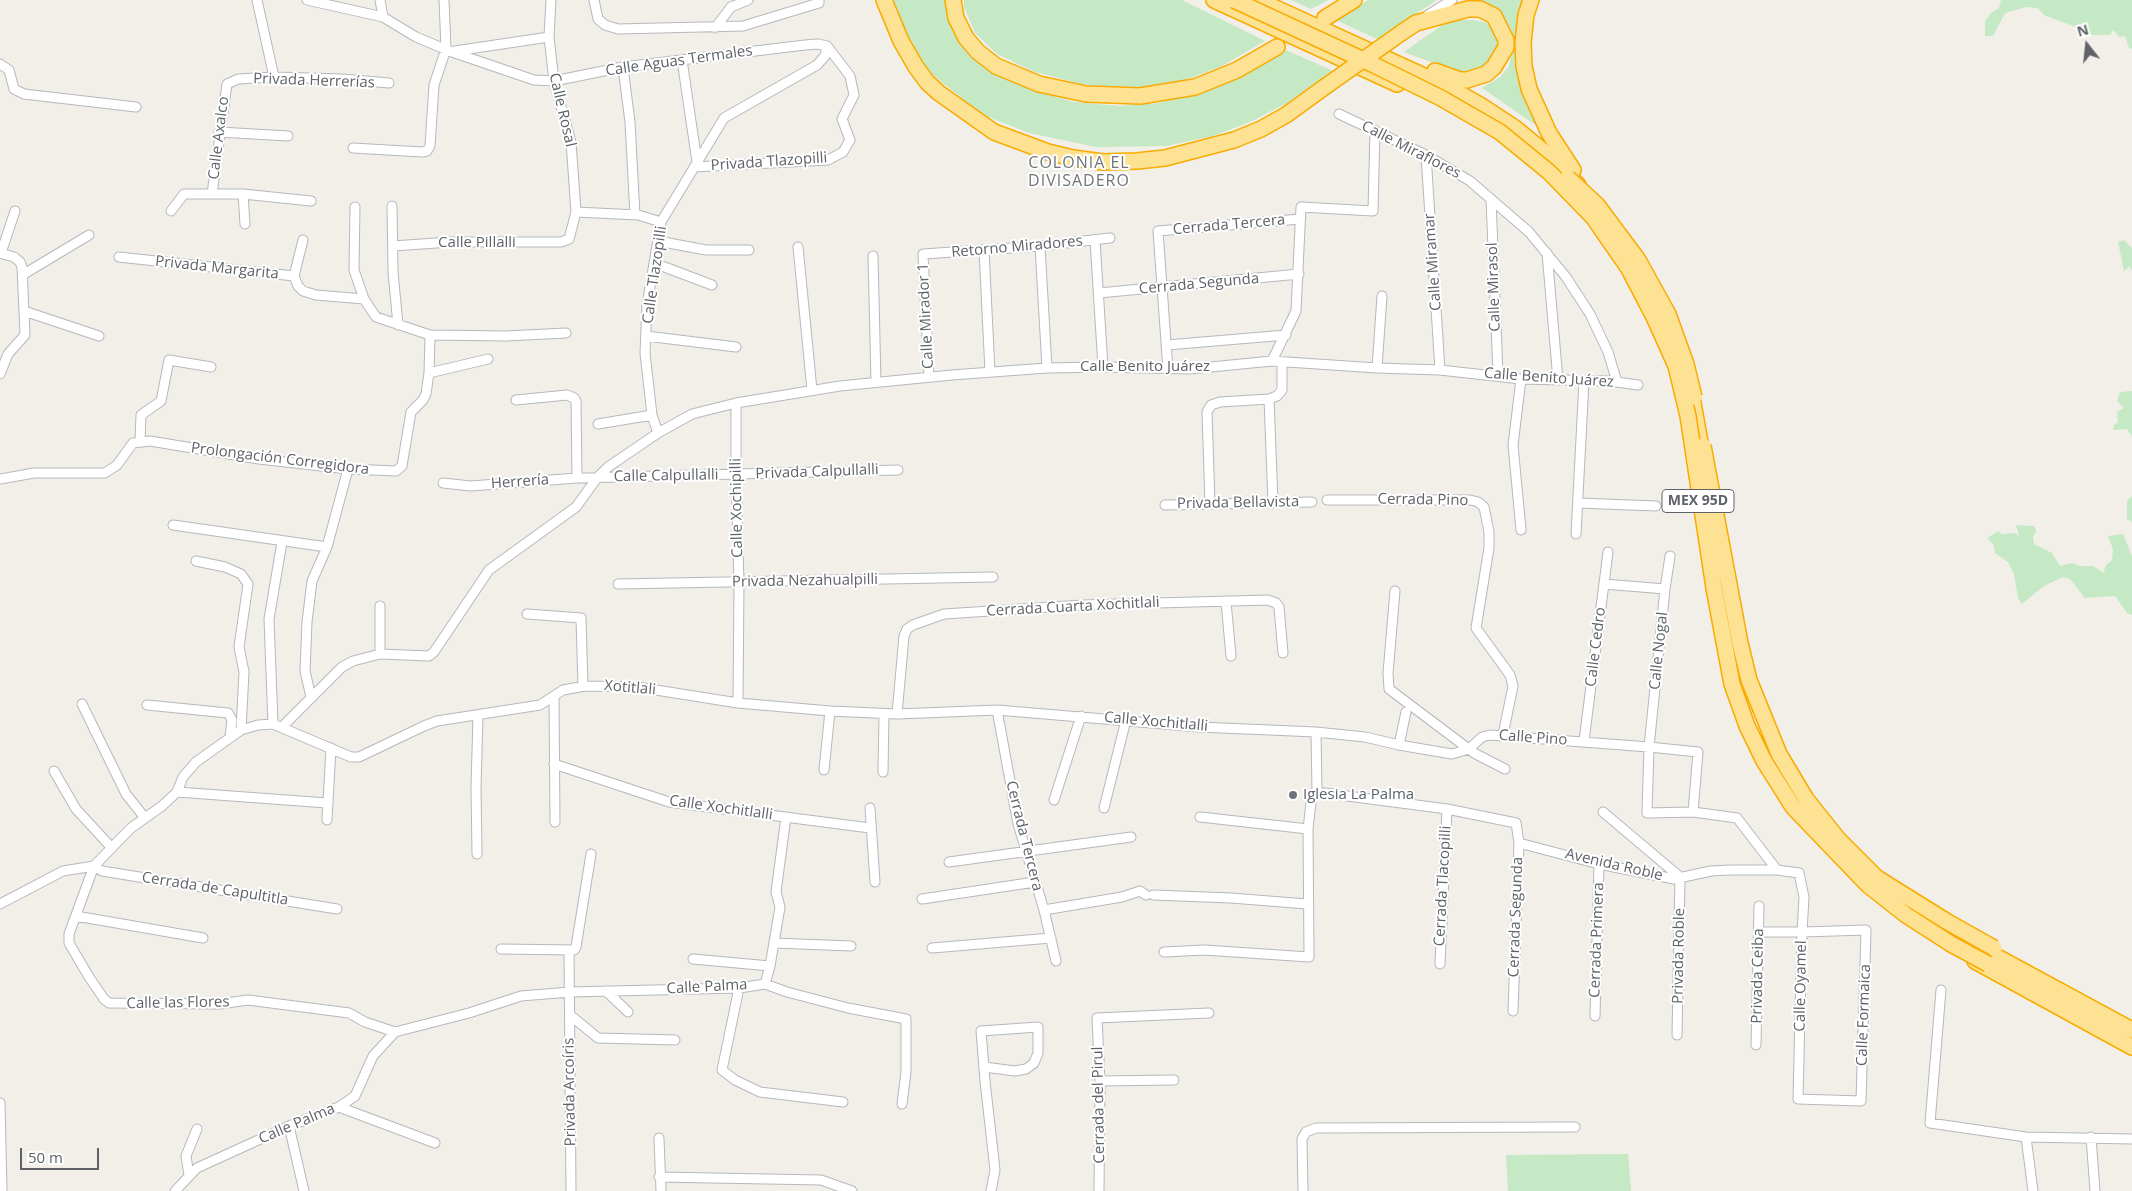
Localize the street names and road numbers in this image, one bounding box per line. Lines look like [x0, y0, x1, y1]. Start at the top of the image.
street label: Calle Aguas Termales [604, 42, 754, 80]
street label: Privada Herrerías [253, 70, 375, 92]
street label: Calle Rosal [545, 71, 579, 149]
street label: Calle Axalco [205, 96, 233, 180]
street label: Calle Miraflores [1358, 117, 1464, 183]
street label: Privada Tlazopilli [710, 149, 828, 175]
street label: Cerrada Tercera [1172, 211, 1286, 239]
street label: Calle Miramar [1421, 213, 1445, 311]
street label: Calle Tlazopilli [639, 225, 671, 325]
street label: Retorno Miradores [950, 232, 1084, 262]
street label: Calle Pillalli [438, 234, 516, 252]
street label: Calle Mirasol [1483, 242, 1505, 332]
street label: Privada Margarita [154, 253, 280, 283]
street label: Calle Mirador 1 [914, 262, 938, 370]
street label: Cerrada Segunda [1138, 270, 1260, 298]
street label: Calle Benito Juárez [1080, 358, 1210, 376]
street label: Calle Benito Juárez [1483, 364, 1615, 392]
street label: Prolongación Corregidora [190, 439, 370, 479]
street label: Calle Xochipilli [727, 458, 747, 558]
street label: Privada Calpullalli [755, 461, 879, 483]
street label: Calle Calpullalli [613, 466, 719, 486]
street label: Herrería [490, 471, 550, 493]
street label: Cerrada Pino [1377, 490, 1469, 510]
road number: MEX 95D [1662, 490, 1734, 512]
street label: Privada Bellavista [1177, 493, 1299, 513]
street label: Privada Nezahualpilli [732, 571, 878, 591]
street label: Cerrada Cuarta Xochitlali [986, 593, 1160, 621]
street label: Calle Cedro [1582, 606, 1610, 688]
street label: Calle Nogal [1646, 611, 1672, 691]
street label: Xotitlali [603, 677, 657, 699]
street label: Calle Xochitlalli [1103, 708, 1209, 736]
street label: Calle Pino [1498, 727, 1568, 749]
street label: Cerrada Tercera [1002, 779, 1046, 893]
street label: Calle Xochitlalli [668, 792, 774, 824]
street label: Cerrada Tlacopilli [1431, 825, 1455, 947]
street label: Avenida Roble [1564, 845, 1664, 885]
street label: Cerrada Segunda [1505, 856, 1527, 978]
street label: Cerrada de Capultitla [141, 869, 289, 909]
street label: Cerrada Primera [1586, 882, 1608, 998]
street label: Privada Roble [1669, 908, 1689, 1004]
street label: Privada Ceiba [1748, 928, 1768, 1024]
street label: Calle Oyamel [1791, 940, 1811, 1032]
street label: Calle Formaica [1853, 964, 1875, 1066]
street label: Calle Palma [666, 976, 748, 998]
street label: Calle las Flores [126, 993, 230, 1013]
street label: Privada Arcoíris [560, 1037, 580, 1147]
street label: Cerrada del Pirul [1089, 1046, 1109, 1164]
street label: Calle Palma [256, 1100, 338, 1148]

